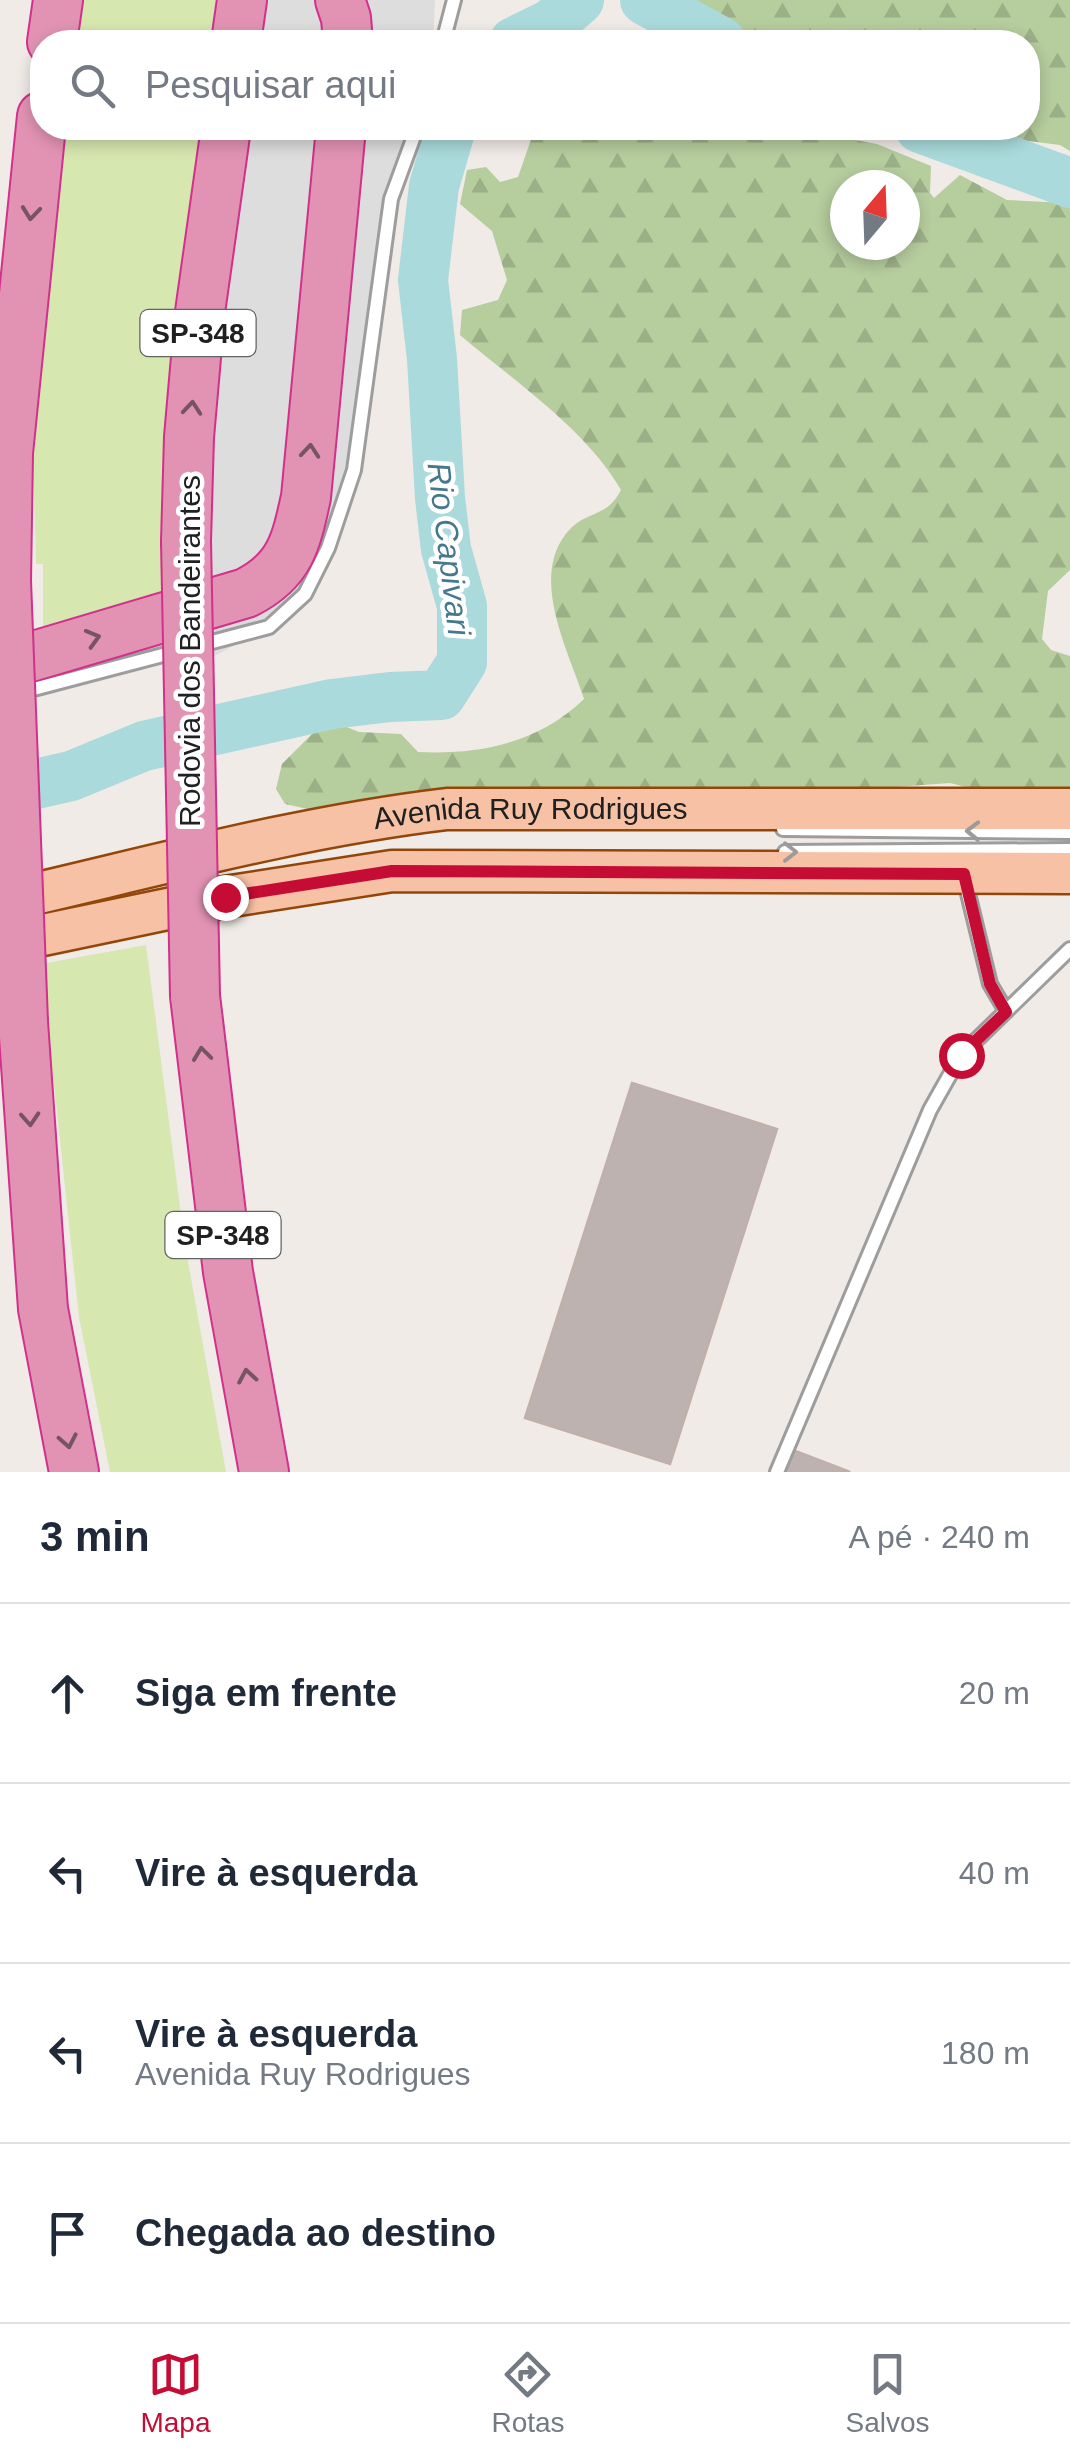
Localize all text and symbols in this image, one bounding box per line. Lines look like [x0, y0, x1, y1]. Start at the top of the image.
search box [30, 30, 1040, 140]
icon: search [65, 58, 120, 113]
text: Pesquisar aqui [145, 64, 396, 106]
north arrow [830, 170, 920, 260]
one-way arrow [21, 205, 42, 221]
road number: SP-348 [140, 310, 256, 356]
one-way arrow [180, 400, 202, 416]
one-way arrow [299, 443, 321, 459]
water label: Rio Capivari [421, 460, 478, 639]
street label: Rodovia dos Bandeirantes [173, 475, 206, 827]
one-way arrow [84, 629, 101, 650]
street label: Avenida Ruy Rodrigues [371, 792, 688, 835]
one-way arrow [964, 820, 980, 842]
one-way arrow [784, 841, 799, 863]
route end [203, 875, 249, 921]
route start [939, 1033, 985, 1079]
one-way arrow [192, 1046, 213, 1062]
one-way arrow [19, 1111, 40, 1127]
road number: SP-348 [166, 1212, 280, 1258]
one-way arrow [237, 1368, 258, 1384]
one-way arrow [57, 1433, 78, 1449]
text: 3 min [40, 1513, 150, 1560]
text: A pé · 240 m [849, 1519, 1030, 1555]
icon: ahead [40, 1666, 95, 1721]
text: Siga em frente [135, 1672, 397, 1714]
text: 20 m [959, 1675, 1030, 1711]
icon: left [40, 1846, 95, 1901]
text: Vire à esquerda [135, 1852, 417, 1894]
text: 40 m [959, 1855, 1030, 1891]
text: Vire à esquerda [135, 2013, 417, 2055]
icon: left [40, 2026, 95, 2081]
text: 180 m [941, 2035, 1030, 2071]
text: Avenida Ruy Rodrigues [135, 2056, 471, 2092]
icon: arrive [40, 2206, 95, 2261]
text: Chegada ao destino [135, 2212, 496, 2254]
tab: Mapa [140, 2347, 211, 2439]
tab: Rotas [491, 2347, 565, 2439]
tab: Salvos [845, 2347, 930, 2439]

